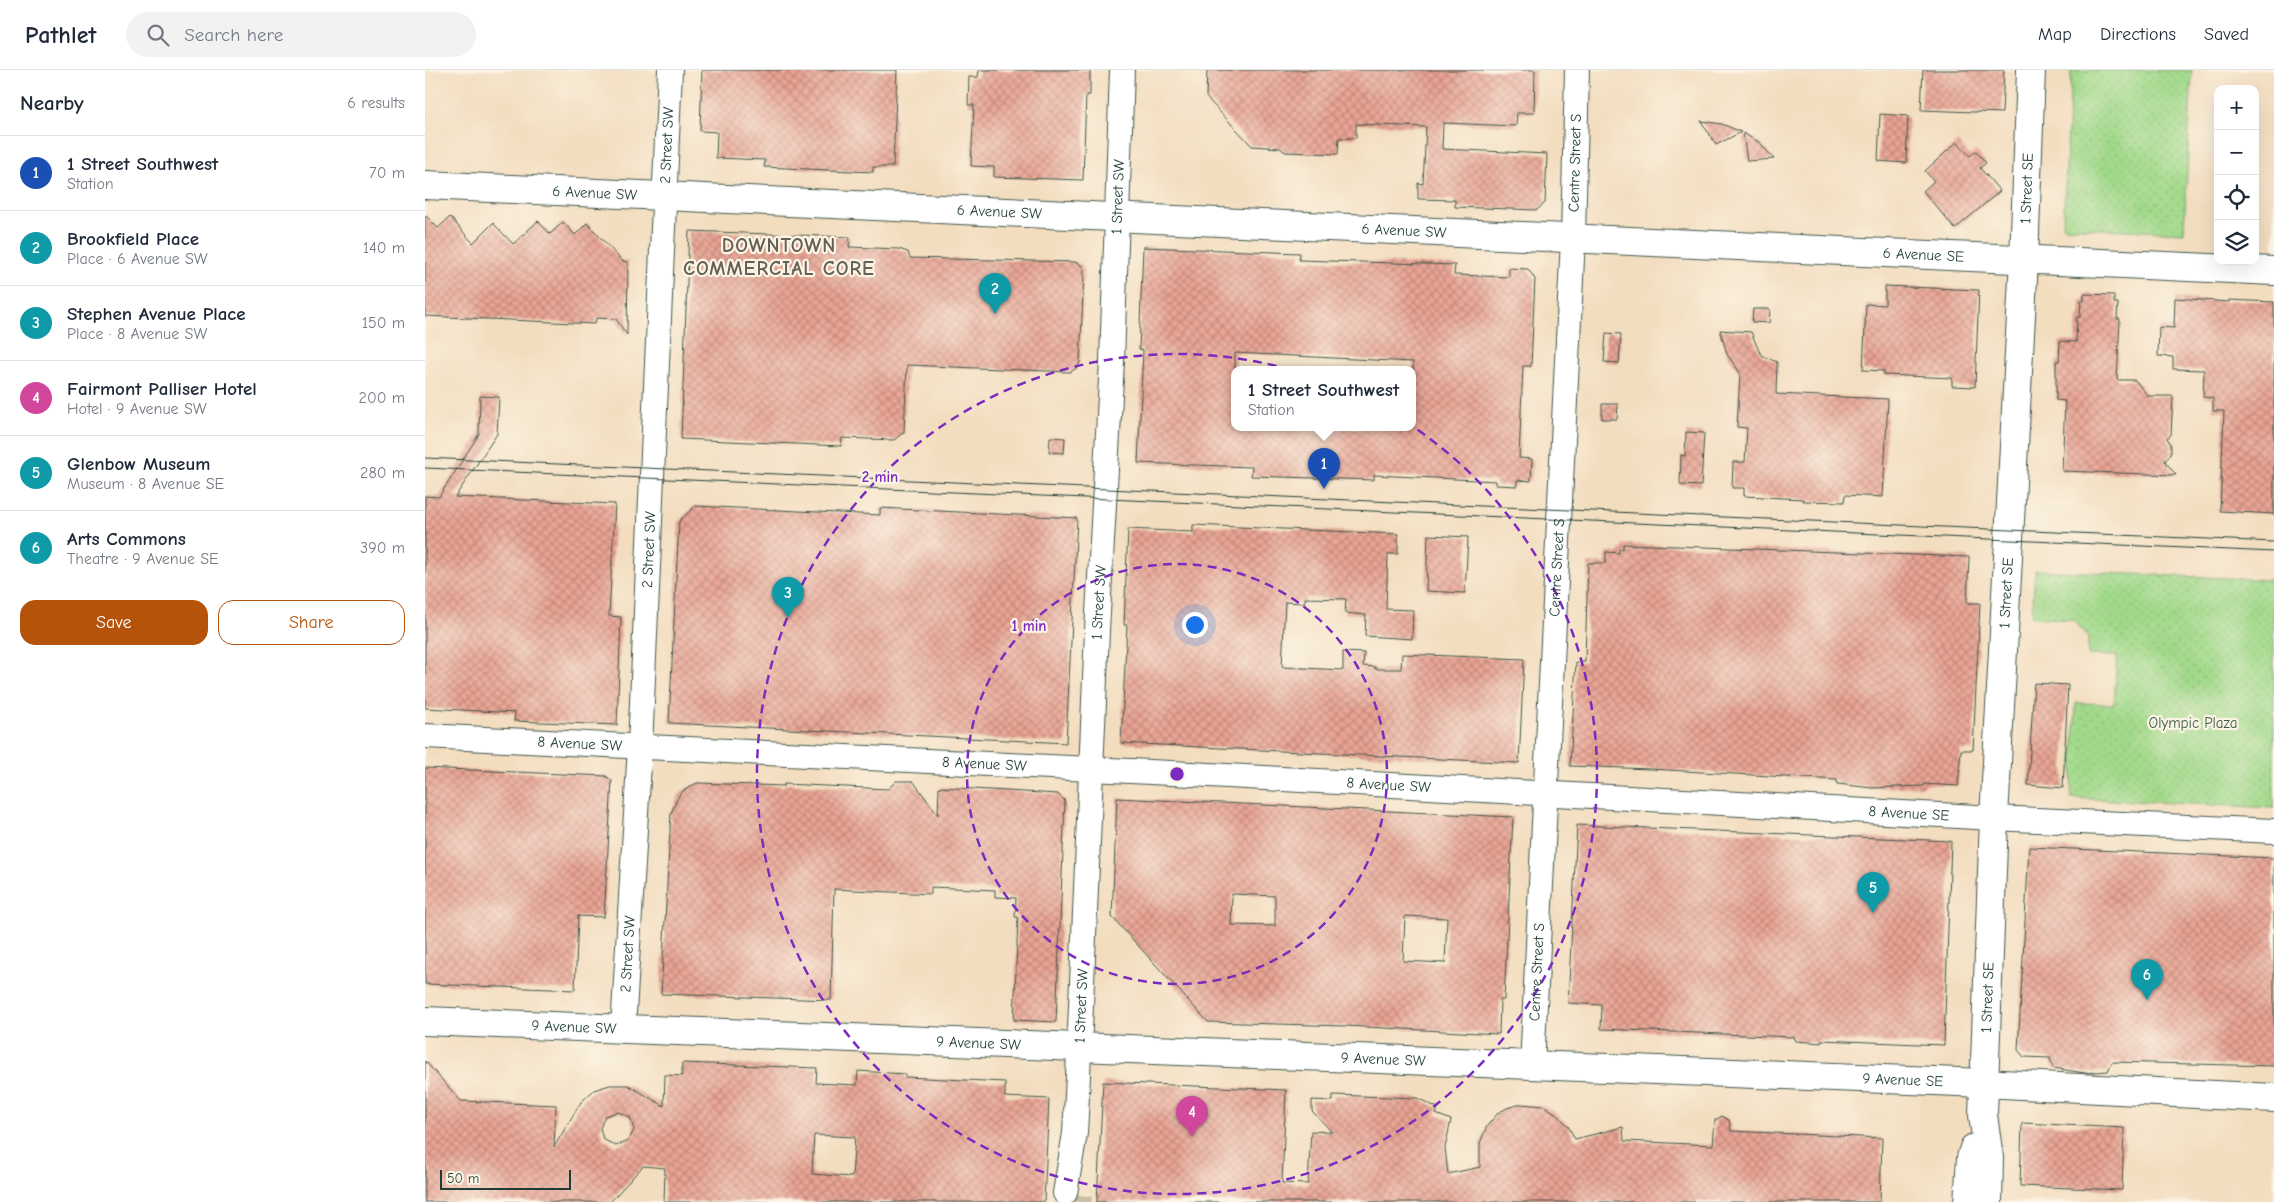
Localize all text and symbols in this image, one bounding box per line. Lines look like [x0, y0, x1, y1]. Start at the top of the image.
search box [126, 12, 476, 57]
text: Pathlet [25, 21, 96, 49]
icon: search [144, 21, 172, 49]
text: Search here [184, 24, 283, 46]
text: Map [2038, 24, 2072, 45]
text: Directions [2100, 24, 2176, 45]
text: Saved [2204, 24, 2249, 45]
map controls [2214, 85, 2259, 265]
button: + [2214, 85, 2259, 130]
text: Nearby [20, 91, 84, 115]
text: 6 results [347, 94, 405, 112]
street label: 2 Street SW [656, 106, 677, 184]
street label: Centre Street S [1565, 114, 1585, 212]
button: − [2214, 130, 2259, 175]
text: 1 Street Southwest [67, 153, 218, 175]
street label: 1 Street SE [2016, 153, 2037, 224]
street label: 1 Street SW [1107, 159, 1128, 235]
text: 1 [33, 164, 39, 182]
text: 70 m [369, 164, 405, 182]
text: Station [67, 175, 114, 193]
button: locate [2214, 175, 2259, 220]
street label: 6 Avenue SW [552, 182, 638, 204]
street label: 6 Avenue SW [956, 201, 1042, 223]
street label: 6 Avenue SW [1361, 220, 1447, 242]
button: layers [2214, 220, 2259, 265]
text: Brookfield Place [67, 228, 199, 250]
district label: DOWNTOWN COMMERCIAL CORE [683, 234, 875, 280]
text: 2 [32, 239, 40, 257]
text: 140 m [363, 239, 405, 257]
street label: 6 Avenue SE [1882, 244, 1964, 266]
text: Place · 6 Avenue SW [67, 250, 208, 268]
pin: 2 [979, 273, 1011, 314]
text: Stephen Avenue Place [67, 303, 246, 325]
text: 3 [32, 314, 40, 332]
text: 150 m [362, 314, 405, 332]
text: Place · 8 Avenue SW [67, 325, 207, 343]
popup [1231, 366, 1416, 431]
text: Fairmont Palliser Hotel [67, 378, 257, 400]
text: 1 Street Southwest [1248, 379, 1399, 401]
text: 4 [32, 389, 40, 407]
text: 200 m [359, 389, 405, 407]
text: Hotel · 9 Avenue SW [67, 400, 207, 418]
text: Station [1248, 401, 1295, 419]
pin: 1 [1308, 448, 1340, 489]
text: Glenbow Museum [67, 453, 210, 475]
text: 5 [32, 464, 40, 482]
text: 280 m [360, 464, 405, 482]
text: 2 min [862, 468, 898, 486]
text: Museum · 8 Avenue SE [67, 475, 224, 493]
street label: 2 Street SW [638, 511, 659, 588]
street label: Centre Street S [1545, 518, 1568, 617]
text: Arts Commons [67, 528, 186, 550]
text: 6 [32, 539, 40, 557]
text: 390 m [360, 539, 405, 557]
text: Theatre · 9 Avenue SE [67, 550, 219, 568]
street label: 1 Street SE [1995, 557, 2017, 629]
street label: 1 Street SW [1088, 564, 1110, 640]
pin: 3 [772, 577, 804, 618]
button: Save [20, 600, 208, 645]
button: Share [218, 600, 405, 645]
your location [1182, 612, 1208, 638]
text: 1 min [1012, 617, 1046, 635]
park label: Olympic Plaza [2149, 714, 2237, 732]
street label: 8 Avenue SW [537, 733, 623, 755]
street label: 8 Avenue SW [942, 753, 1027, 775]
centre of rings [1168, 765, 1186, 783]
street label: 8 Avenue SW [1346, 774, 1432, 796]
street label: 8 Avenue SE [1868, 802, 1950, 825]
pin: 5 [1857, 872, 1889, 913]
street label: 2 Street SW [616, 915, 639, 993]
street label: Centre Street S [1525, 923, 1548, 1022]
pin: 6 [2131, 959, 2163, 1000]
street label: 1 Street SE [1977, 962, 1998, 1033]
street label: 1 Street SW [1070, 968, 1092, 1044]
street label: 9 Avenue SW [531, 1016, 617, 1038]
street label: 9 Avenue SW [936, 1032, 1021, 1054]
street label: 9 Avenue SW [1340, 1048, 1426, 1070]
street label: 9 Avenue SE [1862, 1069, 1944, 1090]
pin: 4 [1176, 1096, 1208, 1137]
scale bar [440, 1167, 571, 1190]
text: 50 m [447, 1170, 479, 1187]

